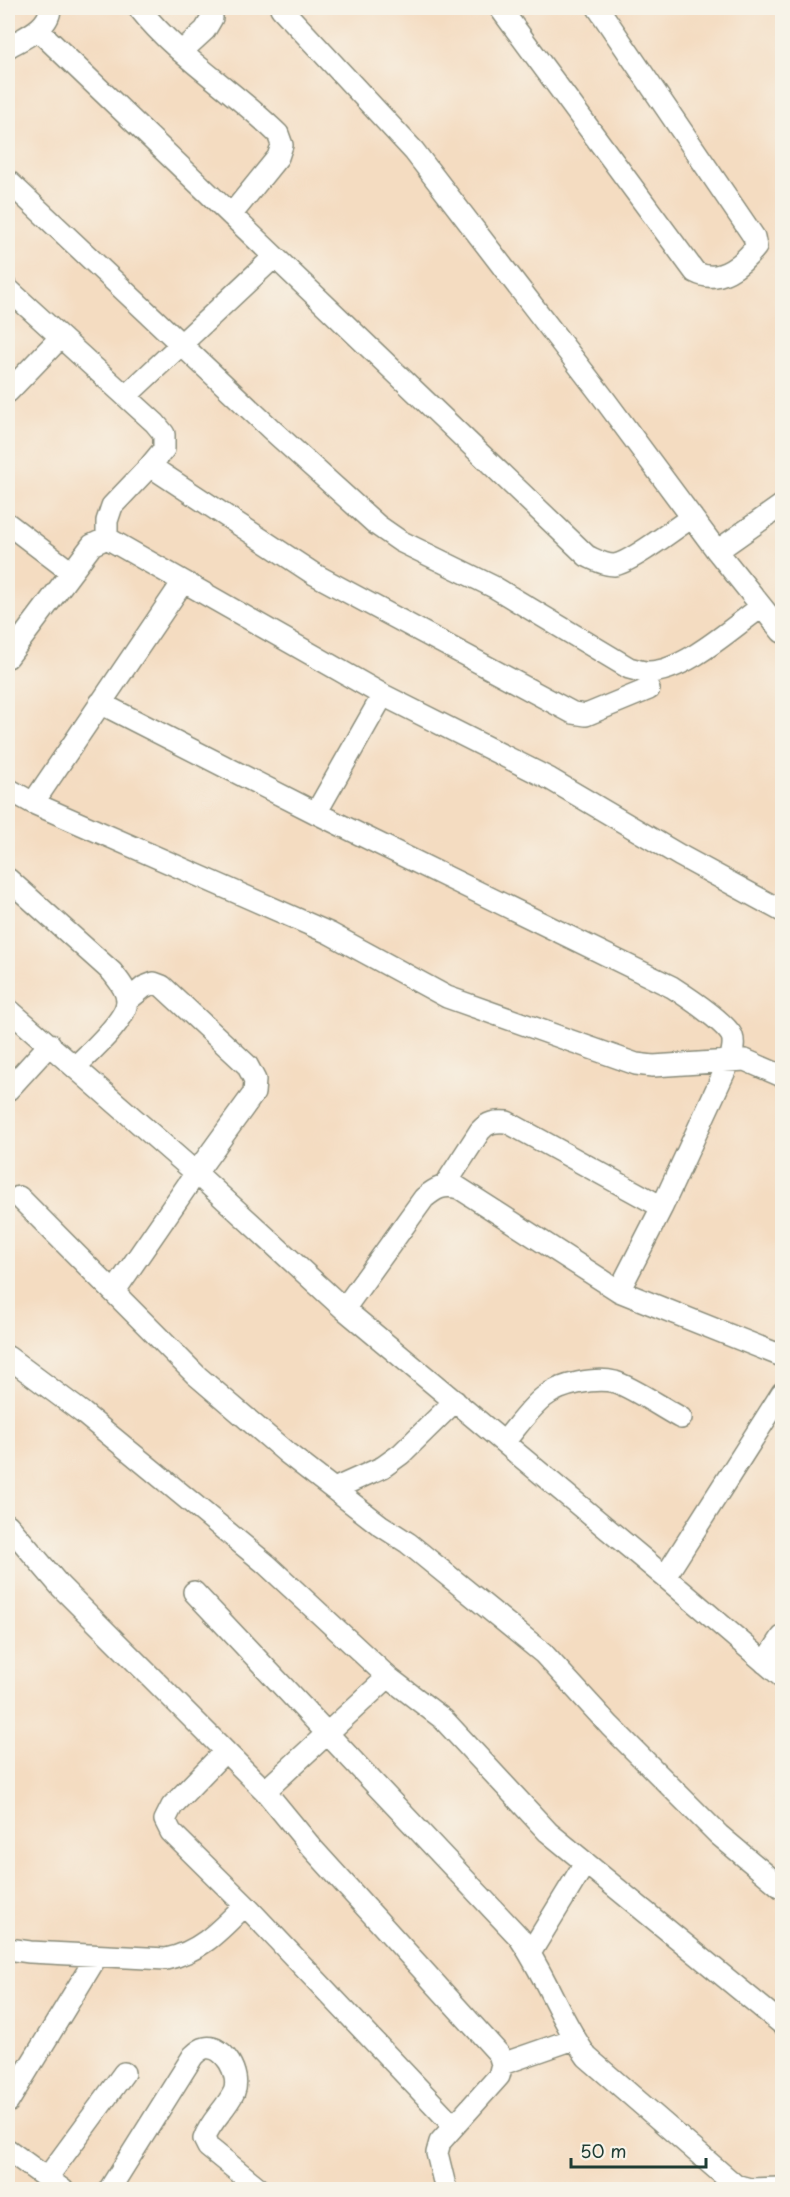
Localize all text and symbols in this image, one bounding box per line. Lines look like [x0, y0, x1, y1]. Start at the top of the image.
scale bar [571, 2131, 706, 2169]
text: 50 m [580, 2137, 627, 2164]

